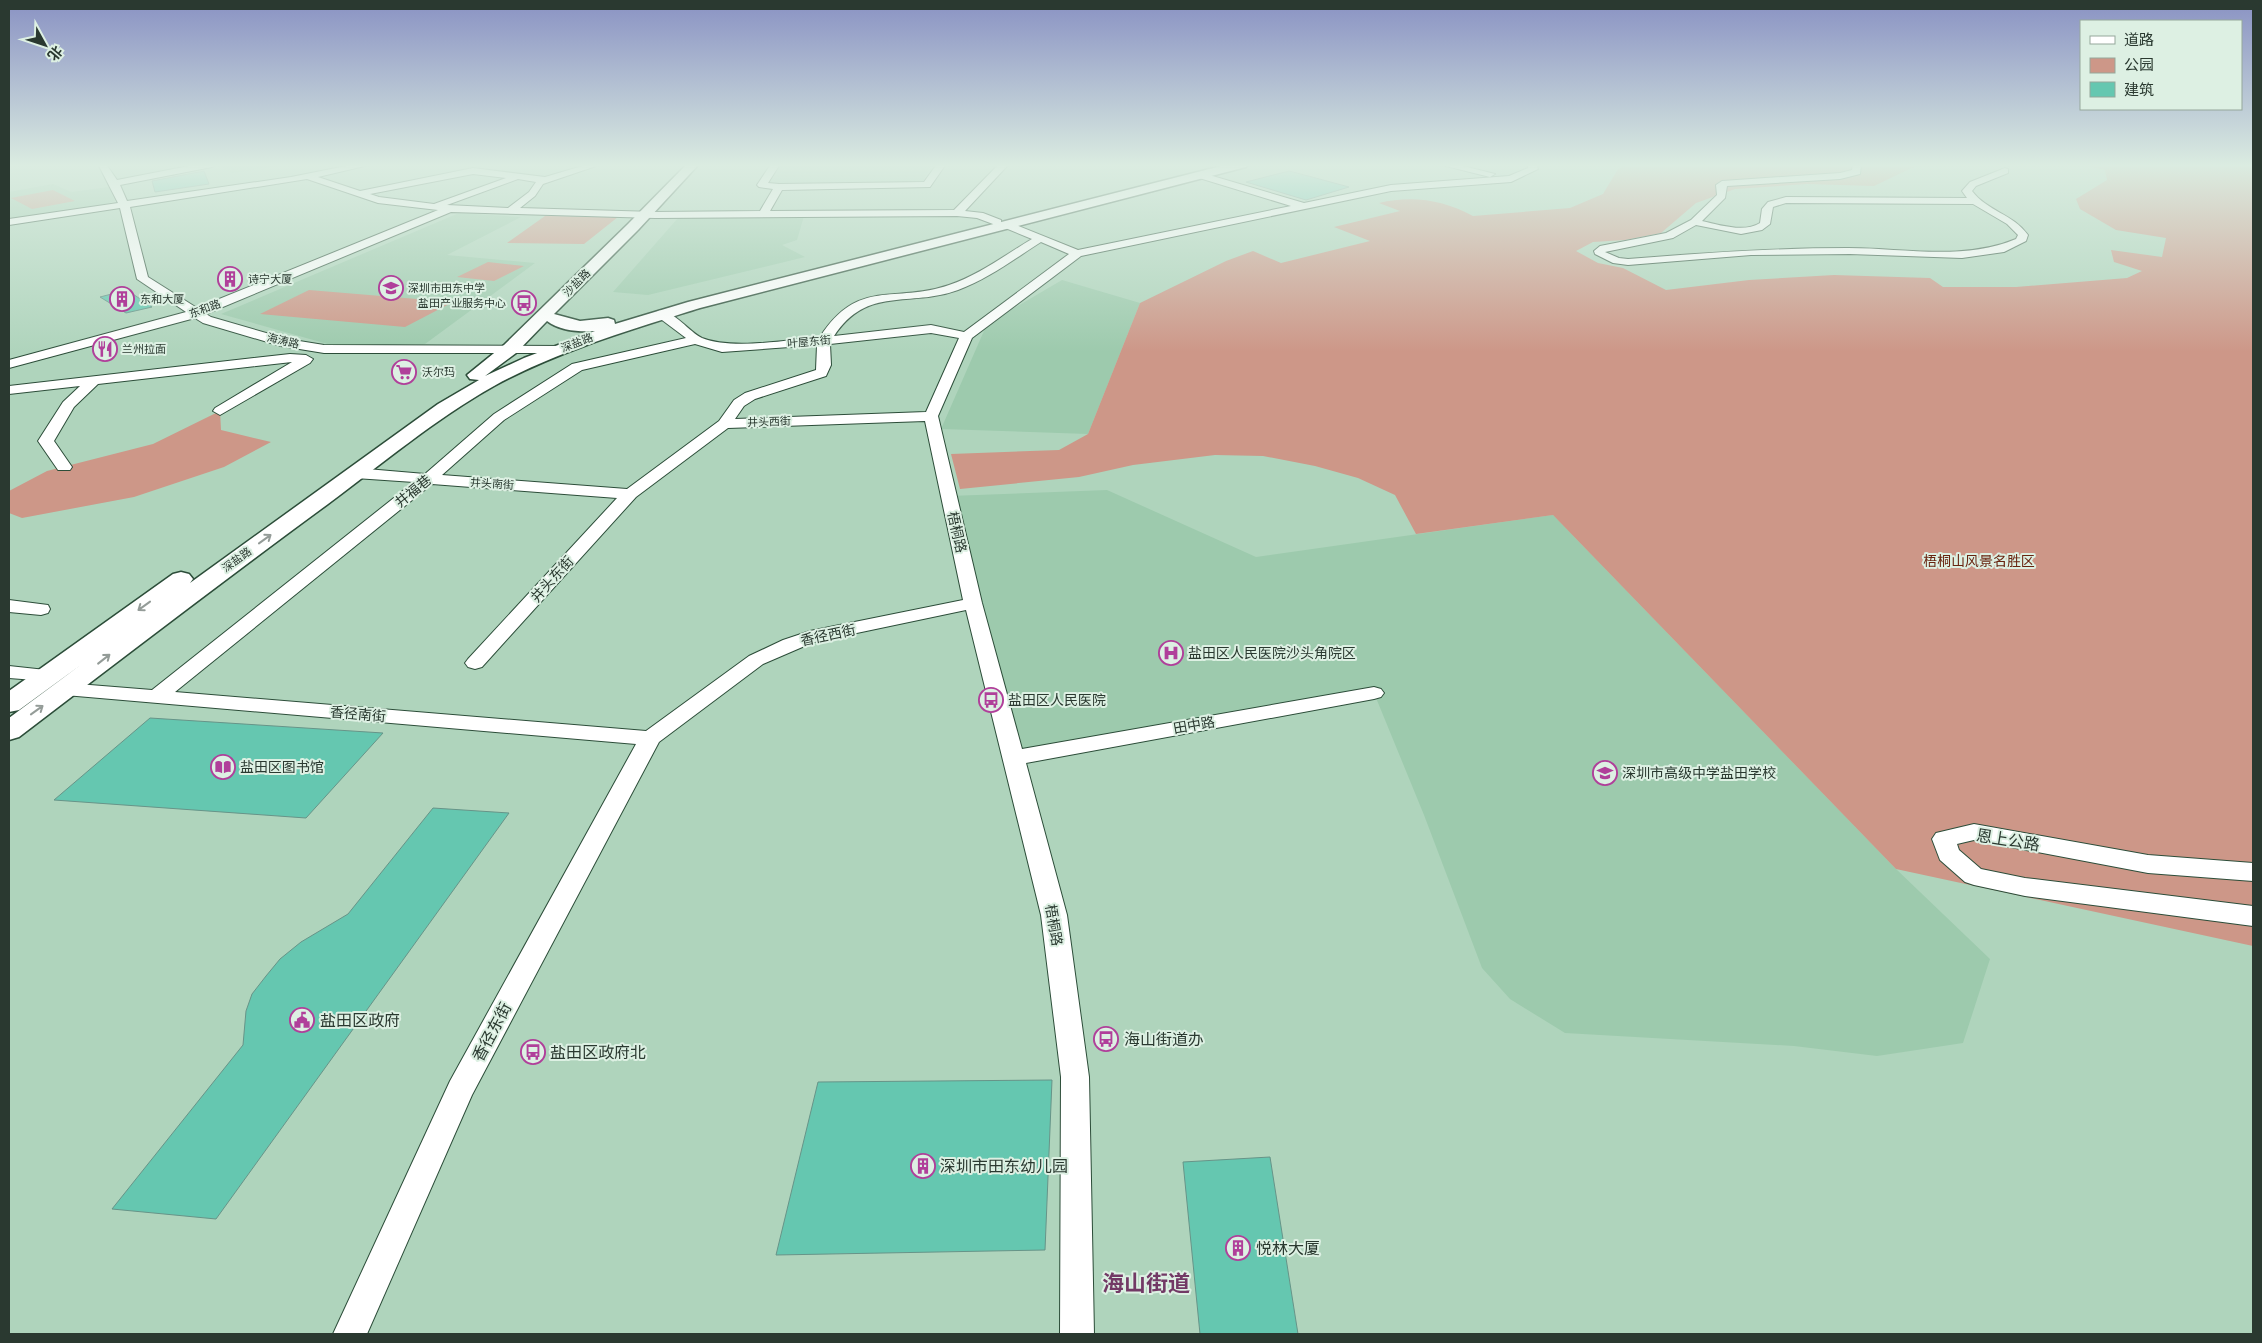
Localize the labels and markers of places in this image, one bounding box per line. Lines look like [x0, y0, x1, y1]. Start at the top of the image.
building icon: 诗宁大厦 [217, 266, 243, 292]
place label: 诗宁大厦 [248, 273, 292, 286]
school or university icon: 深圳市田东中学 [378, 275, 404, 301]
place label: 深圳市田东中学 [408, 282, 485, 295]
building icon: 东和大厦 [109, 286, 135, 312]
bus stop icon: 盐田产业服务中心 [511, 290, 537, 316]
place label: 东和大厦 [140, 293, 184, 306]
place label: 盐田产业服务中心 [418, 297, 506, 310]
restaurant icon: 兰州拉面 [92, 336, 118, 362]
place label: 兰州拉面 [122, 343, 166, 356]
supermarket icon: 沃尔玛 [391, 359, 417, 385]
place label: 沃尔玛 [422, 366, 455, 379]
hospital icon: 盐田区人民医院沙头角院区 [1158, 640, 1184, 666]
place label: 盐田区人民医院沙头角院区 [1188, 645, 1356, 661]
bus stop icon: 盐田区人民医院 [978, 687, 1004, 713]
place label: 盐田区人民医院 [1008, 692, 1106, 708]
library icon: 盐田区图书馆 [210, 754, 236, 780]
place label: 盐田区图书馆 [240, 759, 324, 775]
school or university icon: 深圳市高级中学盐田学校 [1592, 760, 1618, 786]
place label: 深圳市高级中学盐田学校 [1622, 765, 1776, 781]
public building icon: 盐田区政府 [289, 1007, 315, 1033]
place label: 盐田区政府 [320, 1011, 400, 1030]
bus stop icon: 海山街道办 [1093, 1026, 1119, 1052]
place label: 海山街道办 [1124, 1030, 1204, 1049]
bus stop icon: 盐田区政府北 [520, 1039, 546, 1065]
place label: 盐田区政府北 [550, 1043, 646, 1062]
building icon: 深圳市田东幼儿园 [910, 1153, 936, 1179]
place label: 深圳市田东幼儿园 [940, 1157, 1068, 1176]
building icon: 悦林大厦 [1225, 1235, 1251, 1261]
place label: 悦林大厦 [1256, 1239, 1320, 1258]

